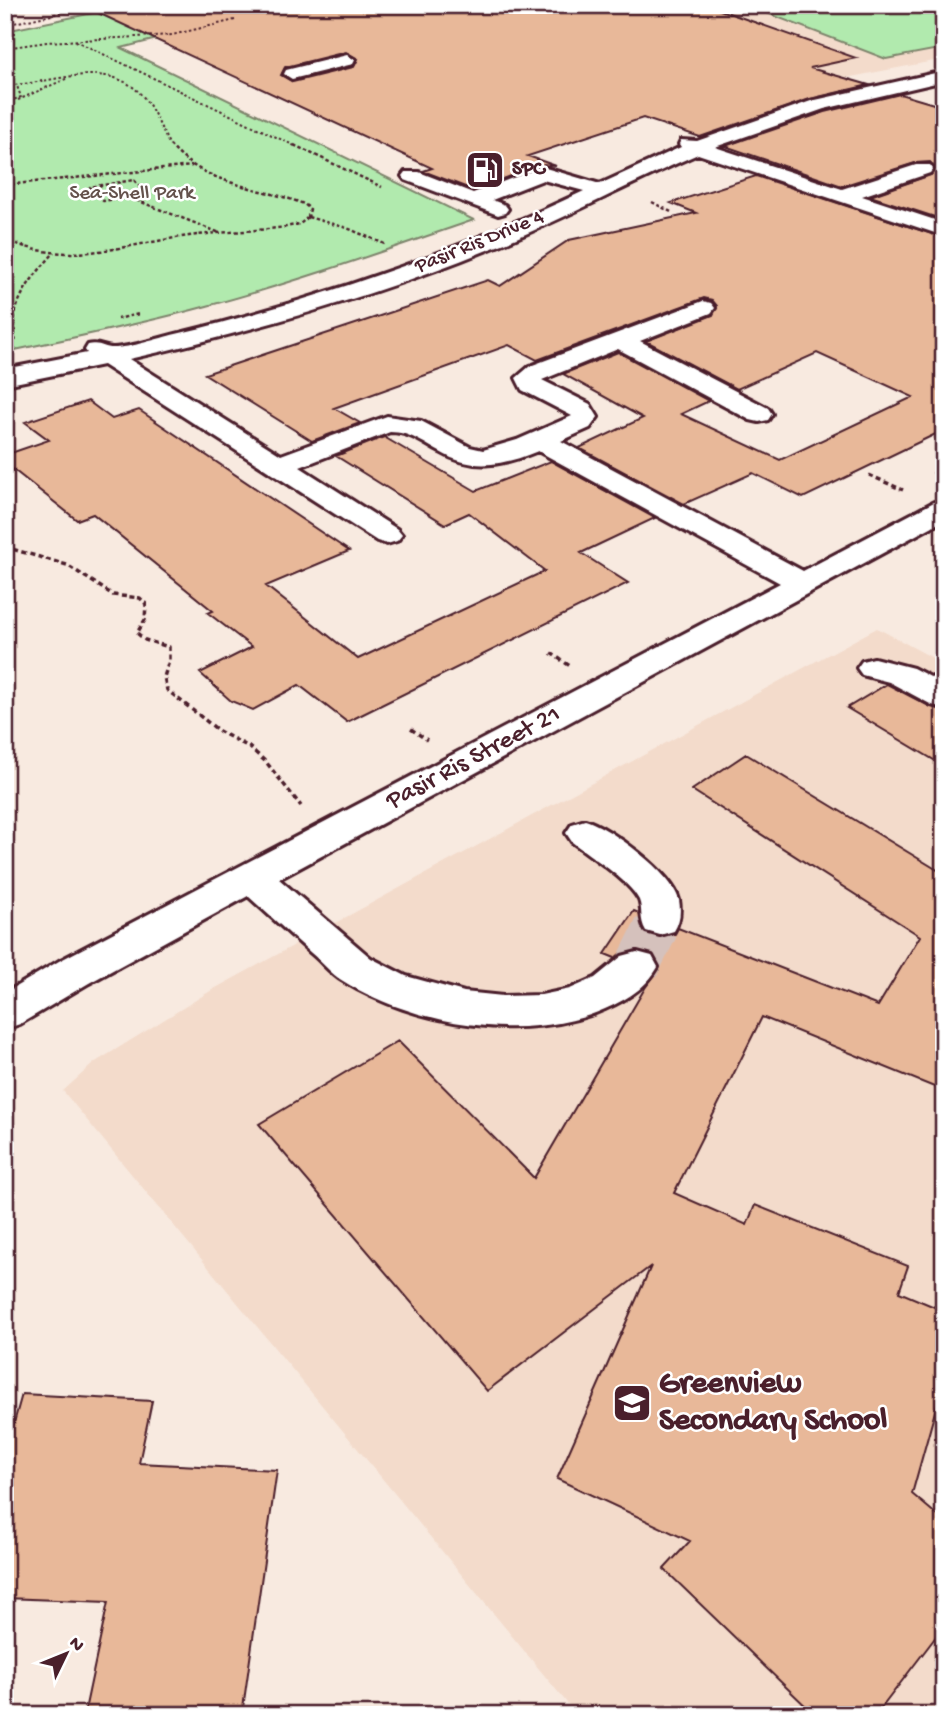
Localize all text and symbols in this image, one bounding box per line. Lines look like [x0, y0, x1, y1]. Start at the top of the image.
fuel station icon: SPC [464, 149, 506, 191]
place label: SPC [512, 158, 546, 183]
park label: Sea-Shell Park [70, 182, 197, 207]
street label: Pasir Ris Drive 4 [411, 206, 548, 281]
street label: Pasir Ris Street 21 [381, 700, 567, 818]
place label: Greenview Secondary School [659, 1366, 887, 1441]
school or university icon: Greenview Secondary School [611, 1382, 653, 1424]
north arrow [32, 1618, 102, 1688]
text: N [63, 1632, 89, 1657]

